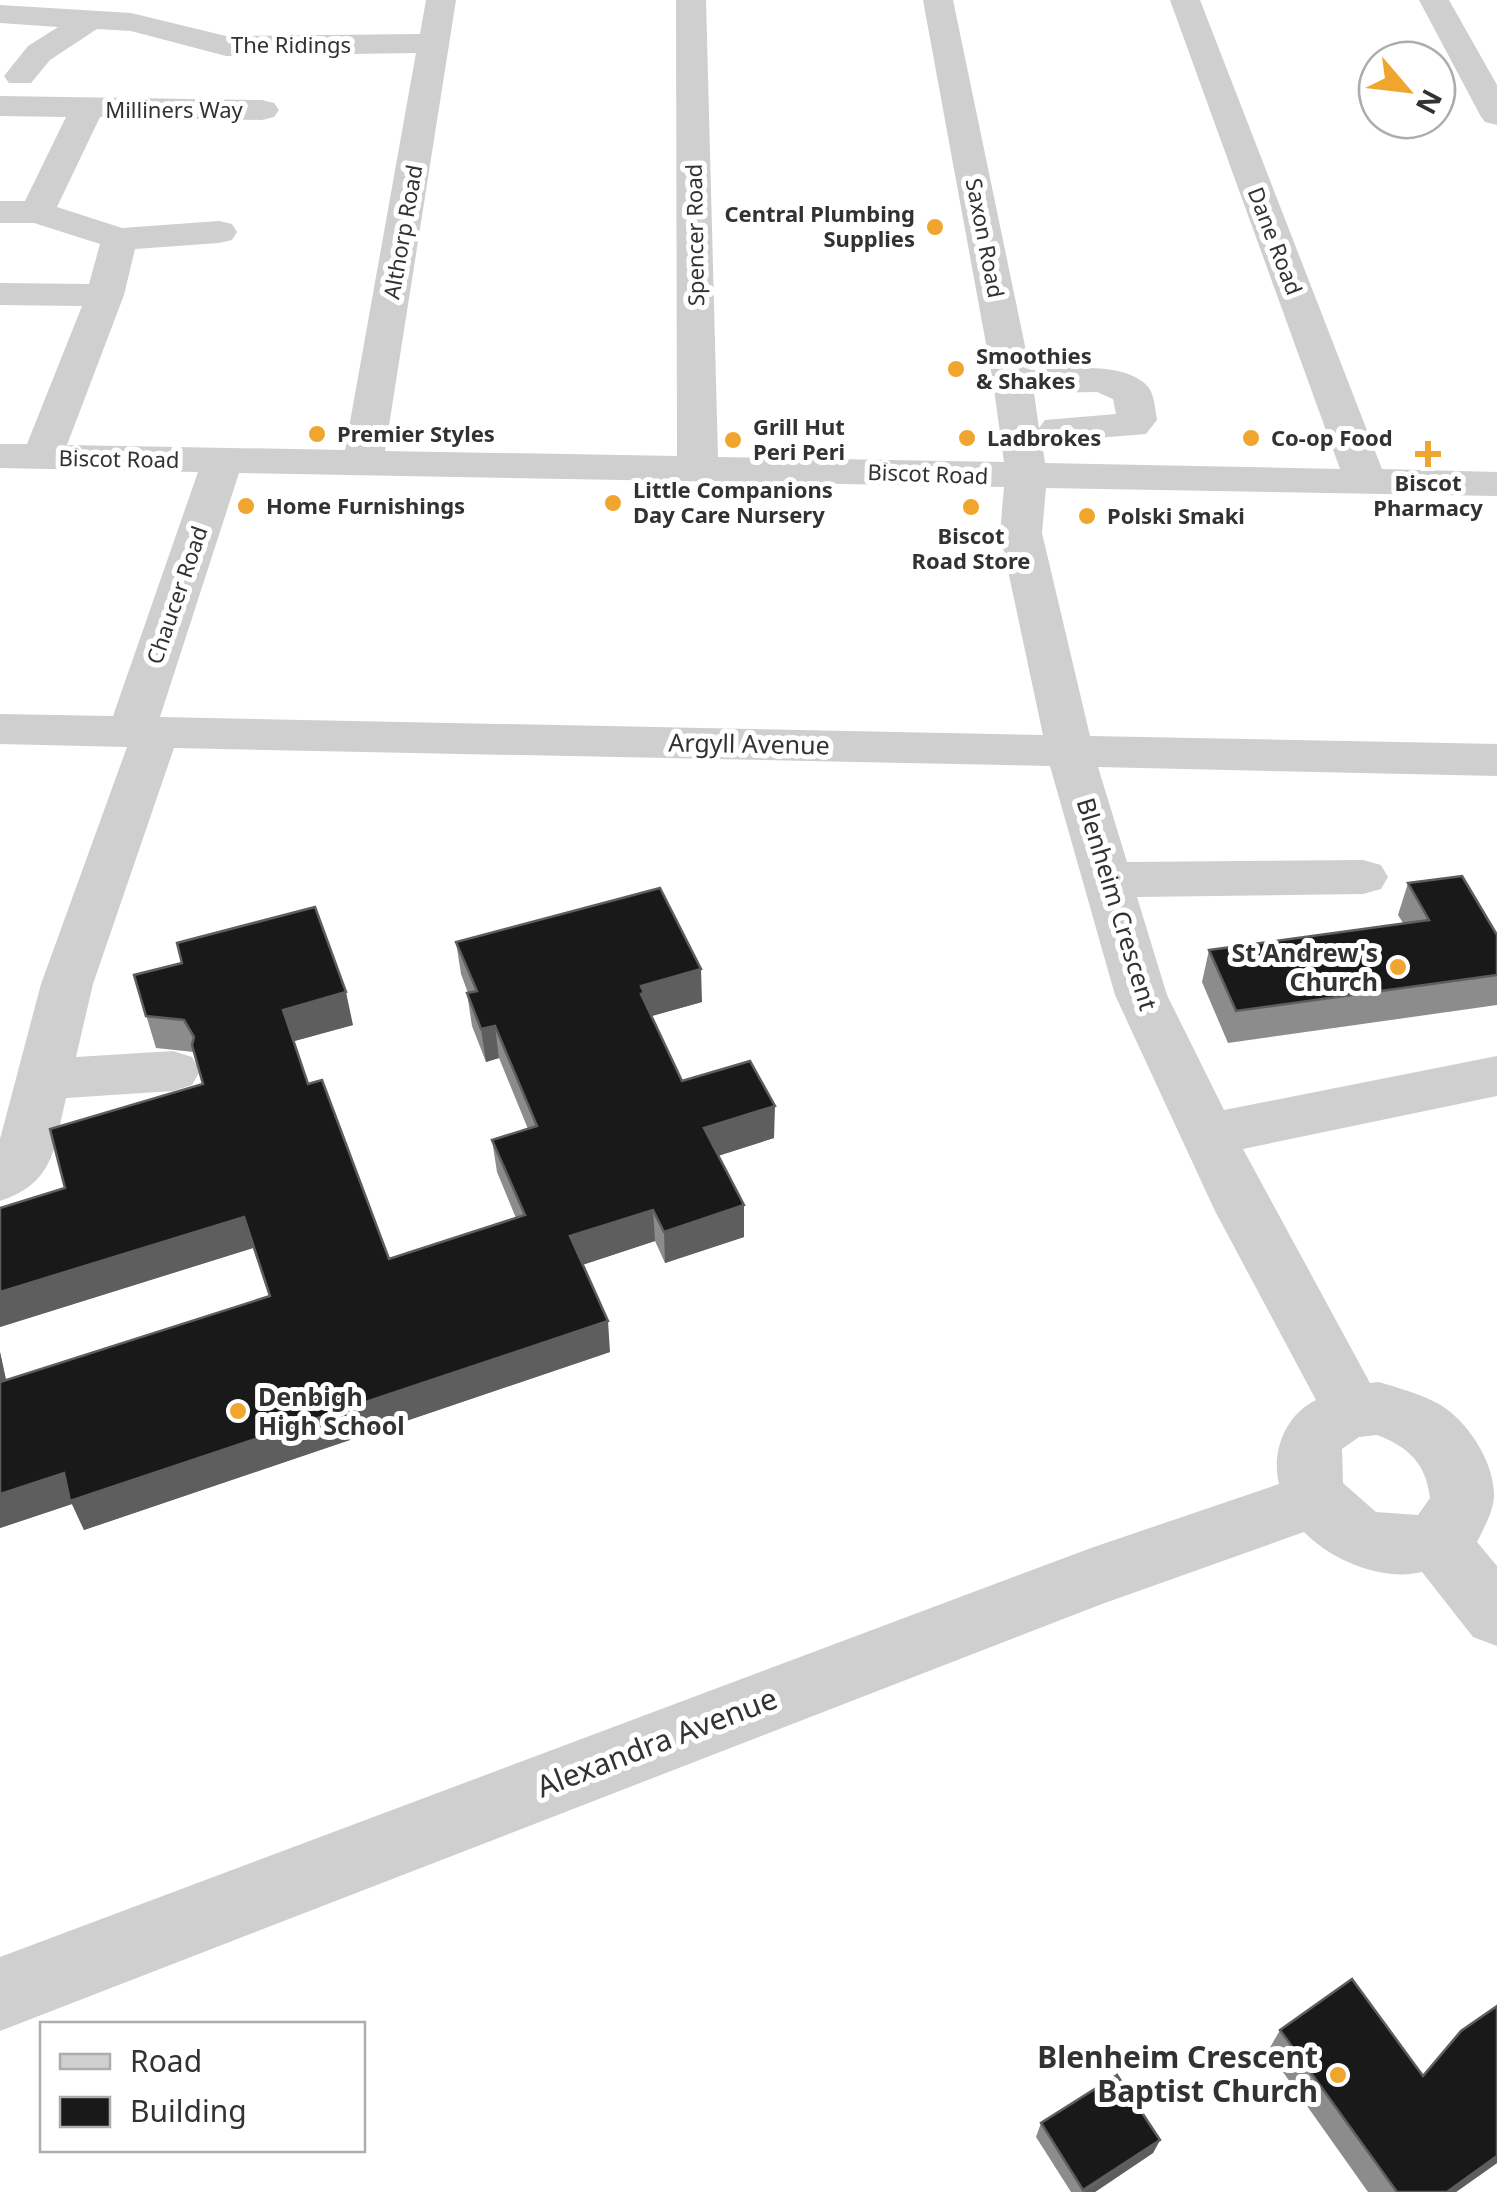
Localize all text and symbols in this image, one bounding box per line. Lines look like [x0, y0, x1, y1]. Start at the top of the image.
street label: The Ridings [231, 29, 351, 59]
north arrow [1357, 40, 1457, 140]
text: N [1408, 83, 1452, 121]
street label: Milliners Way [105, 94, 244, 124]
street label: Althorp Road [375, 162, 429, 301]
street label: Spencer Road [678, 164, 710, 306]
street label: Saxon Road [960, 175, 1012, 300]
street label: Dane Road [1242, 183, 1310, 299]
place label: Central Plumbing Supplies [724, 198, 915, 253]
marker: Central Plumbing Supplies [924, 216, 946, 238]
place label: Smoothies & Shakes [976, 340, 1092, 395]
marker: Smoothies & Shakes [945, 358, 967, 380]
place label: Grill Hut Peri Peri [753, 411, 845, 466]
place label: Premier Styles [337, 418, 495, 448]
place label: Ladbrokes [987, 422, 1101, 452]
place label: Co-op Food [1271, 422, 1393, 452]
marker: Premier Styles [306, 423, 328, 445]
marker: Ladbrokes [956, 427, 978, 449]
marker: Co-op Food [1240, 427, 1262, 449]
marker: Grill Hut Peri Peri [722, 429, 744, 451]
street label: Biscot Road [58, 442, 180, 474]
marker: Biscot Pharmacy [1417, 443, 1439, 465]
street label: Biscot Road [867, 456, 989, 490]
place label: Biscot Pharmacy [1373, 467, 1483, 522]
place label: Little Companions Day Care Nursery [633, 474, 833, 529]
place label: Home Furnishings [266, 490, 465, 520]
marker: Little Companions Day Care Nursery [602, 492, 624, 514]
marker: Home Furnishings [235, 495, 257, 517]
marker: Biscot Road Store [960, 496, 982, 518]
place label: Polski Smaki [1107, 500, 1245, 530]
marker: Polski Smaki [1076, 505, 1098, 527]
place label: Biscot Road Store [912, 520, 1030, 575]
street label: Chaucer Road [138, 522, 214, 668]
street label: Argyll Avenue [668, 725, 830, 761]
street label: Blenheim Crescent [1069, 793, 1166, 1014]
place label: St Andrew's Church [1232, 935, 1378, 998]
marker: St Andrew's Church [1387, 956, 1409, 978]
place label: Denbigh High School [258, 1379, 405, 1442]
marker: Denbigh High School [227, 1400, 249, 1422]
street label: Alexandra Avenue [530, 1677, 783, 1806]
legend [40, 2022, 365, 2152]
place label: Blenheim Crescent Baptist Church [1037, 2036, 1318, 2111]
text: Road [130, 2040, 202, 2081]
marker: Blenheim Crescent Baptist Church [1327, 2064, 1349, 2086]
text: Building [130, 2090, 247, 2131]

